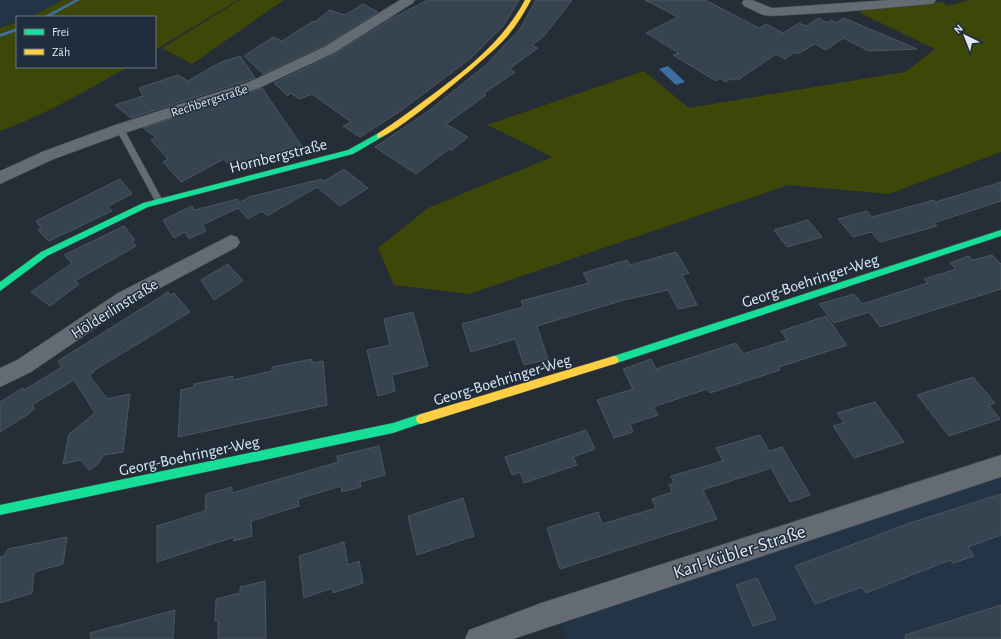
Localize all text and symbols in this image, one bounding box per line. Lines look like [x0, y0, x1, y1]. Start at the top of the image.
legend [16, 16, 156, 68]
north arrow [945, 16, 985, 56]
text: N [952, 22, 965, 36]
text: Frei [52, 26, 69, 38]
text: Zäh [52, 46, 70, 58]
street label: Rechbergstraße [169, 83, 249, 120]
street label: Hornbergstraße [228, 136, 329, 176]
street label: Georg-Boehringer-Weg [740, 251, 881, 311]
street label: Hölderlinstraße [68, 276, 161, 342]
street label: Georg-Boehringer-Weg [432, 351, 573, 408]
street label: Georg-Boehringer-Weg [118, 433, 261, 479]
street label: Karl-Kübler-Straße [671, 522, 808, 583]

